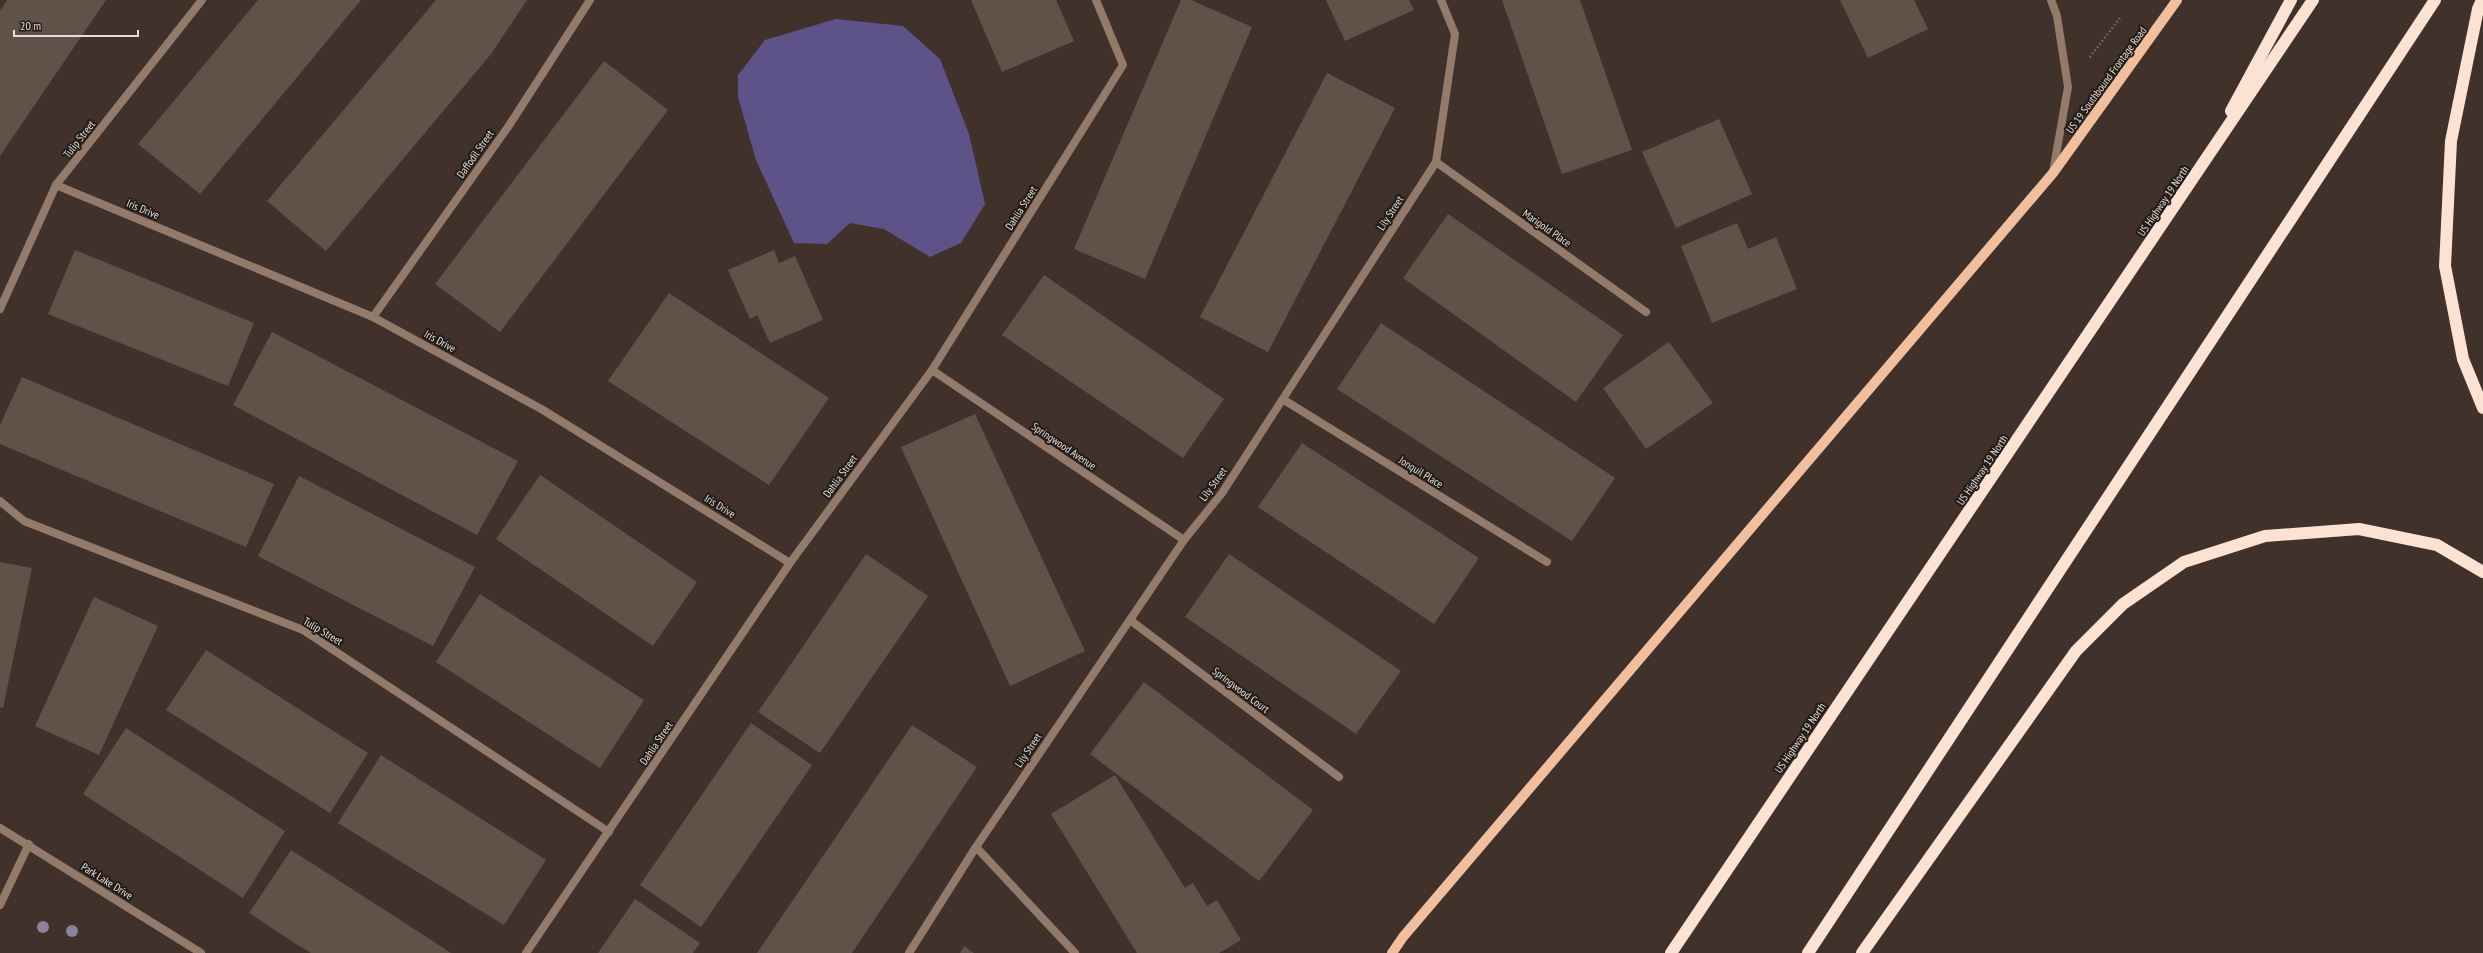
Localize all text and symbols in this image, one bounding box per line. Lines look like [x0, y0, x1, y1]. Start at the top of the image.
scale bar [14, 12, 138, 38]
text: 20 m [20, 18, 41, 33]
street label: US 19 Southbound Frontage Road [2063, 24, 2150, 136]
street label: Tulip Street [60, 118, 98, 160]
street label: Daffodil Street [453, 127, 497, 181]
street label: US Highway 19 North [2134, 163, 2192, 239]
street label: Dahlia Street [1002, 183, 1040, 233]
street label: Lily Street [1374, 193, 1406, 233]
street label: Iris Drive [125, 196, 162, 222]
street label: Marigold Place [1520, 206, 1574, 250]
street label: Iris Drive [422, 327, 459, 356]
street label: Springwood Avenue [1029, 419, 1099, 473]
street label: US Highway 19 North [1953, 432, 2011, 508]
street label: Dahlia Street [820, 452, 860, 500]
street label: Jonquil Place [1396, 452, 1446, 491]
street label: Lily Street [1196, 464, 1230, 504]
street label: Iris Drive [702, 491, 739, 521]
street label: Tulip Street [301, 614, 345, 648]
street label: Springwood Court [1210, 664, 1272, 716]
street label: US Highway 19 North [1771, 700, 1829, 776]
street label: Dahlia Street [636, 719, 676, 767]
street label: Lily Street [1011, 730, 1045, 770]
street label: Park Lake Drive [79, 860, 136, 903]

